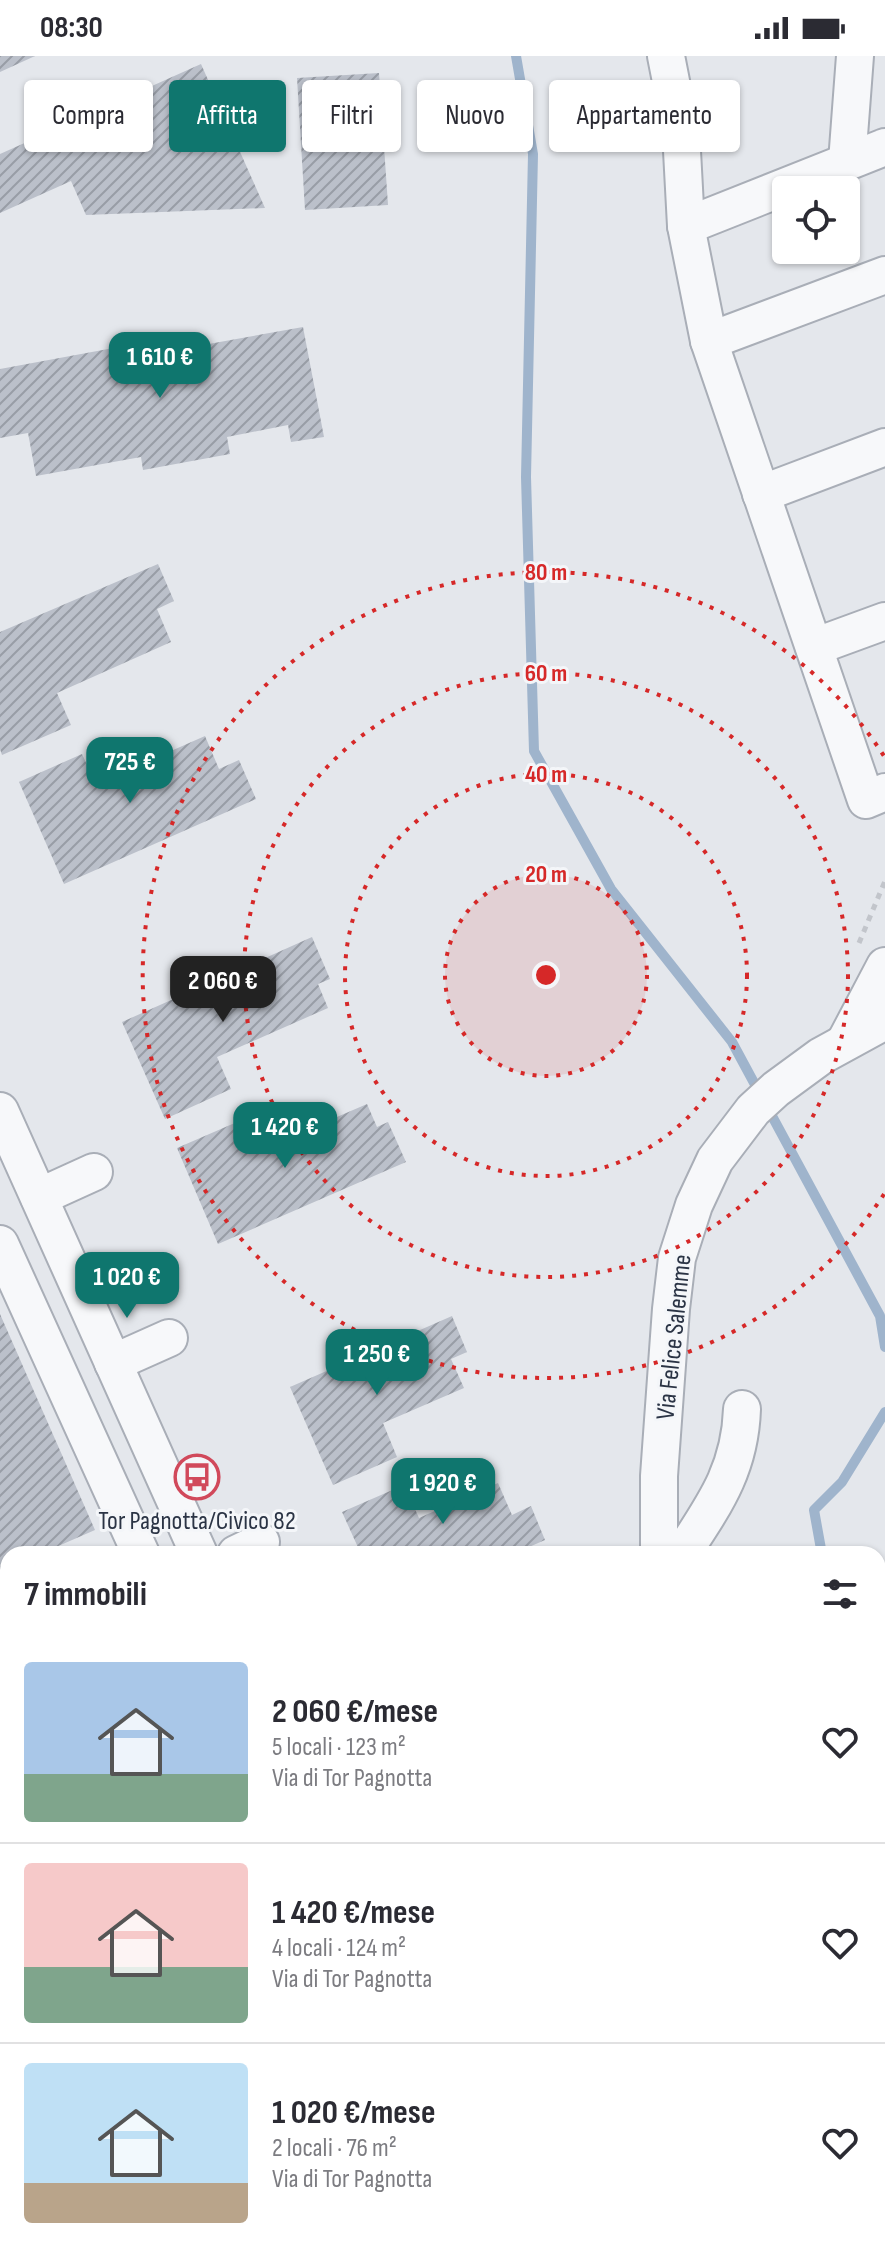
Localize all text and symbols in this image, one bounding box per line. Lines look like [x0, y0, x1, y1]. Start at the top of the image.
text: 08:30 [40, 10, 103, 46]
chip: Compra [24, 80, 153, 152]
chip: Affitta [169, 80, 286, 152]
chip: Filtri [302, 80, 401, 152]
chip: Nuovo [417, 80, 533, 152]
chip: Appartamento [549, 80, 740, 152]
map controls [772, 176, 860, 264]
button: locate [772, 176, 860, 264]
pin: 1 610 € [86, 332, 234, 400]
text: 1 610 € [127, 342, 193, 373]
text: 80 m [525, 558, 567, 587]
text: 60 m [525, 659, 567, 688]
pin: 725 € [74, 737, 186, 805]
text: 725 € [104, 747, 156, 778]
text: 40 m [525, 760, 567, 789]
text: 20 m [525, 860, 567, 889]
pin: 2 060 € [149, 956, 297, 1024]
centre of rings [532, 961, 560, 989]
text: 2 060 € [188, 966, 258, 997]
pin: 1 420 € [211, 1102, 359, 1170]
text: 1 420 € [251, 1112, 319, 1143]
pin: 1 020 € [53, 1252, 201, 1320]
street label: Via Felice Salemme [650, 1253, 699, 1421]
text: 1 020 € [93, 1262, 161, 1293]
pin: 1 250 € [303, 1329, 451, 1397]
text: 1 250 € [344, 1339, 410, 1370]
bus stop icon: Tor Pagnotta/Civico 82 [173, 1453, 221, 1501]
pin: 1 920 € [369, 1458, 517, 1526]
text: 1 920 € [409, 1468, 477, 1499]
place label: Tor Pagnotta/Civico 82 [98, 1506, 296, 1537]
icon: filters [818, 1572, 862, 1616]
text: 7 immobili [24, 1574, 147, 1615]
text: 2 060 €/mese [272, 1691, 438, 1732]
icon: home [88, 1694, 184, 1790]
icon: heart [818, 1720, 862, 1764]
text: 5 locali · 123 m² [272, 1732, 406, 1763]
text: Via di Tor Pagnotta [272, 1763, 432, 1794]
text: 1 420 €/mese [272, 1892, 435, 1933]
icon: home [88, 1895, 184, 1991]
icon: heart [818, 1921, 862, 1965]
text: 4 locali · 124 m² [272, 1933, 406, 1964]
text: Via di Tor Pagnotta [272, 1964, 432, 1995]
text: 1 020 €/mese [272, 2092, 435, 2133]
icon: home [88, 2095, 184, 2191]
icon: heart [818, 2121, 862, 2165]
text: 2 locali · 76 m² [272, 2133, 397, 2164]
text: Via di Tor Pagnotta [272, 2164, 432, 2195]

